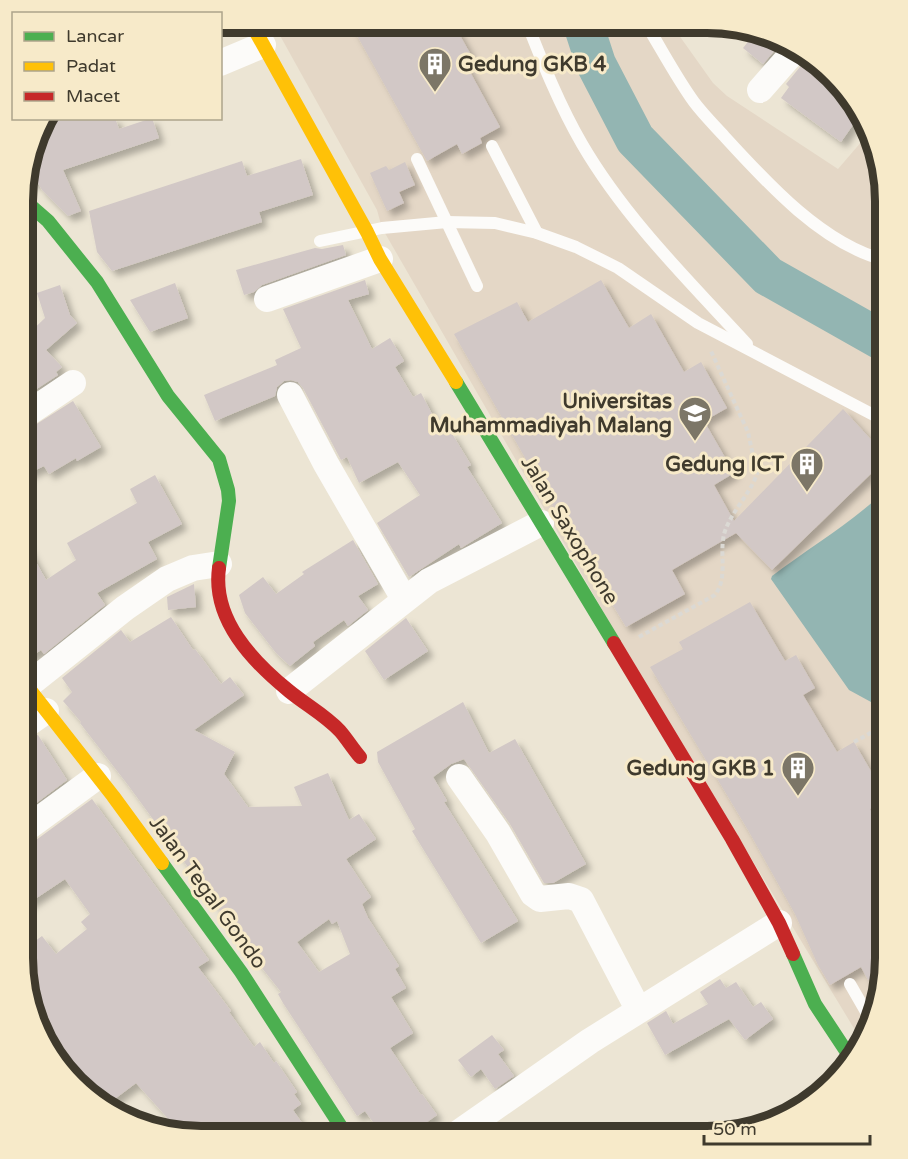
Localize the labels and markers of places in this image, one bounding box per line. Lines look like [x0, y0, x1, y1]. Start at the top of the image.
building icon: Gedung GKB 4 [417, 46, 453, 93]
place label: Gedung GKB 4 [458, 52, 607, 77]
place label: Universitas Muhammadiyah Malang [429, 389, 672, 438]
school or university icon: Universitas Muhammadiyah Malang [677, 395, 713, 442]
building icon: Gedung ICT [789, 446, 825, 493]
place label: Gedung ICT [665, 452, 784, 477]
building icon: Gedung GKB 1 [780, 750, 816, 797]
place label: Gedung GKB 1 [627, 756, 775, 781]

